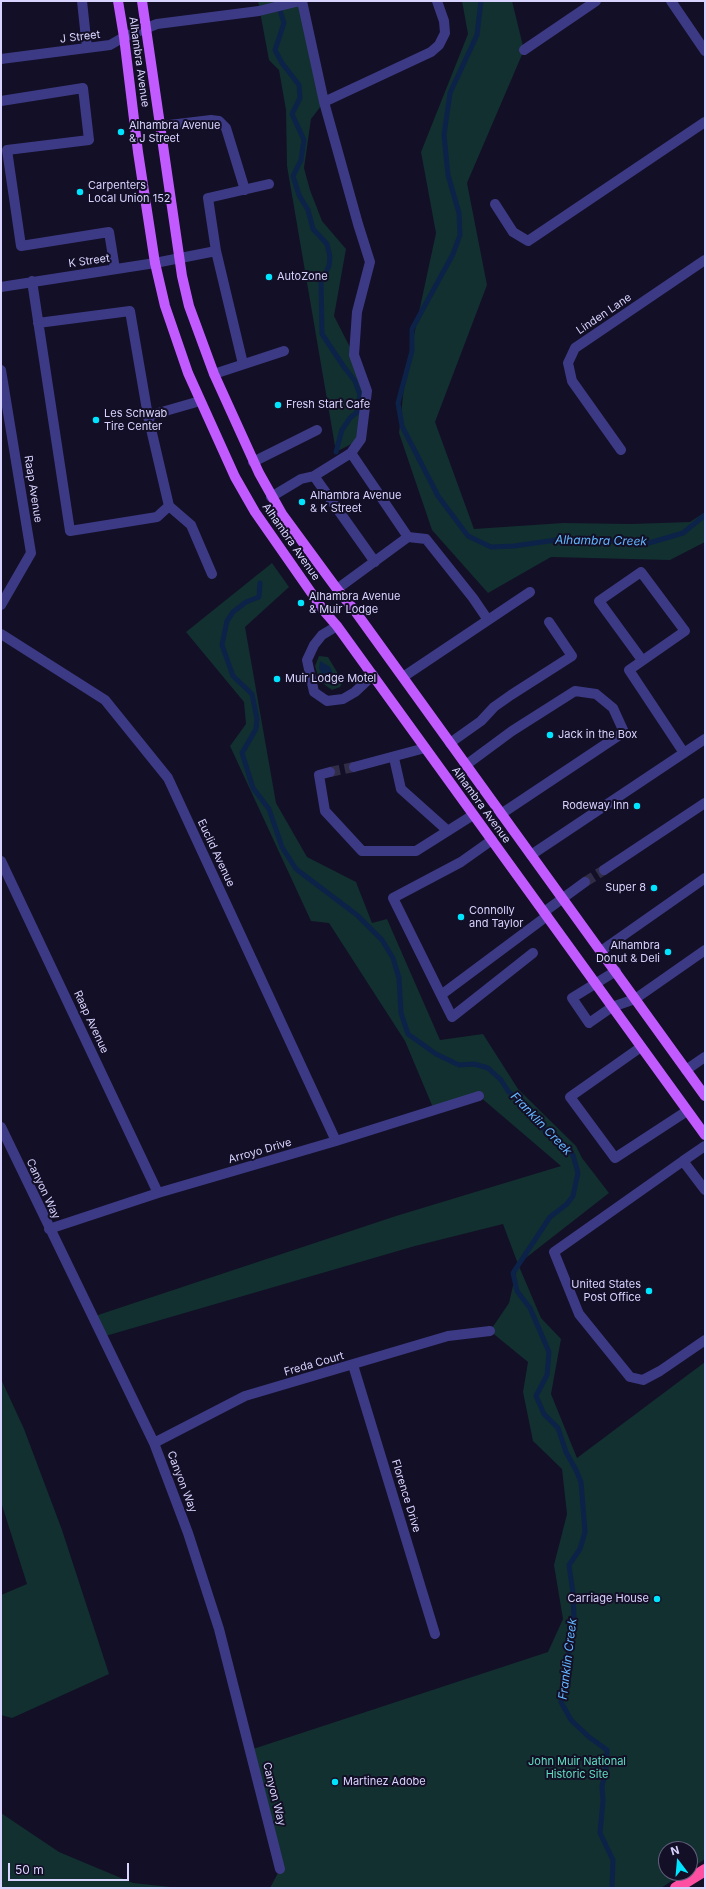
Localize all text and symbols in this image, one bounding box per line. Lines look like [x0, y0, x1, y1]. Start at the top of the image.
street label: Alhambra Avenue [126, 16, 152, 108]
street label: J Street [59, 28, 101, 46]
place label: Alhambra Avenue & J Street [129, 119, 220, 145]
marker: Alhambra Avenue & J Street [116, 127, 126, 137]
place label: Carpenters Local Union 152 [88, 179, 171, 205]
marker: Carpenters Local Union 152 [75, 187, 85, 197]
street label: K Street [68, 252, 110, 270]
place label: AutoZone [277, 270, 328, 284]
marker: AutoZone [264, 272, 274, 282]
street label: Linden Lane [574, 291, 634, 337]
place label: Fresh Start Cafe [286, 398, 370, 412]
marker: Fresh Start Cafe [273, 400, 283, 410]
place label: Les Schwab Tire Center [104, 407, 167, 433]
marker: Les Schwab Tire Center [91, 415, 101, 425]
street label: Raap Avenue [21, 454, 45, 524]
place label: Alhambra Avenue & K Street [310, 489, 401, 515]
marker: Alhambra Avenue & K Street [297, 497, 307, 507]
street label: Alhambra Avenue [259, 501, 323, 583]
water label: Alhambra Creek [555, 533, 647, 549]
place label: Alhambra Avenue & Muir Lodge [309, 590, 400, 616]
marker: Alhambra Avenue & Muir Lodge [296, 598, 306, 608]
place label: Muir Lodge Motel [285, 672, 376, 686]
marker: Muir Lodge Motel [272, 674, 282, 684]
place label: Jack in the Box [558, 728, 637, 742]
marker: Jack in the Box [545, 730, 555, 740]
street label: Alhambra Avenue [449, 764, 513, 846]
place label: Rodeway Inn [562, 799, 629, 813]
marker: Rodeway Inn [632, 801, 642, 811]
street label: Euclid Avenue [195, 817, 237, 889]
place label: Super 8 [605, 881, 646, 895]
marker: Super 8 [649, 883, 659, 893]
place label: Connolly and Taylor [469, 904, 523, 930]
marker: Connolly and Taylor [456, 912, 466, 922]
place label: Alhambra Donut & Deli [596, 939, 660, 965]
marker: Alhambra Donut & Deli [663, 947, 673, 957]
street label: Raap Avenue [71, 988, 111, 1056]
water label: Franklin Creek [507, 1090, 575, 1158]
street label: Arroyo Drive [227, 1136, 293, 1166]
street label: Canyon Way [23, 1157, 63, 1221]
place label: United States Post Office [571, 1278, 641, 1304]
marker: United States Post Office [644, 1286, 654, 1296]
street label: Freda Court [283, 1349, 345, 1379]
street label: Canyon Way [164, 1449, 200, 1515]
street label: Florence Drive [389, 1458, 423, 1534]
place label: Carriage House [568, 1592, 649, 1606]
marker: Carriage House [652, 1594, 662, 1604]
water label: Franklin Creek [556, 1617, 580, 1701]
park label: John Muir National Historic Site [528, 1755, 626, 1781]
street label: Canyon Way [260, 1761, 288, 1827]
place label: Martinez Adobe [343, 1775, 426, 1789]
marker: Martinez Adobe [330, 1777, 340, 1787]
north arrow [658, 1841, 698, 1881]
text: N [669, 1843, 681, 1858]
scale bar [10, 1855, 131, 1881]
text: 50 m [15, 1862, 44, 1877]

